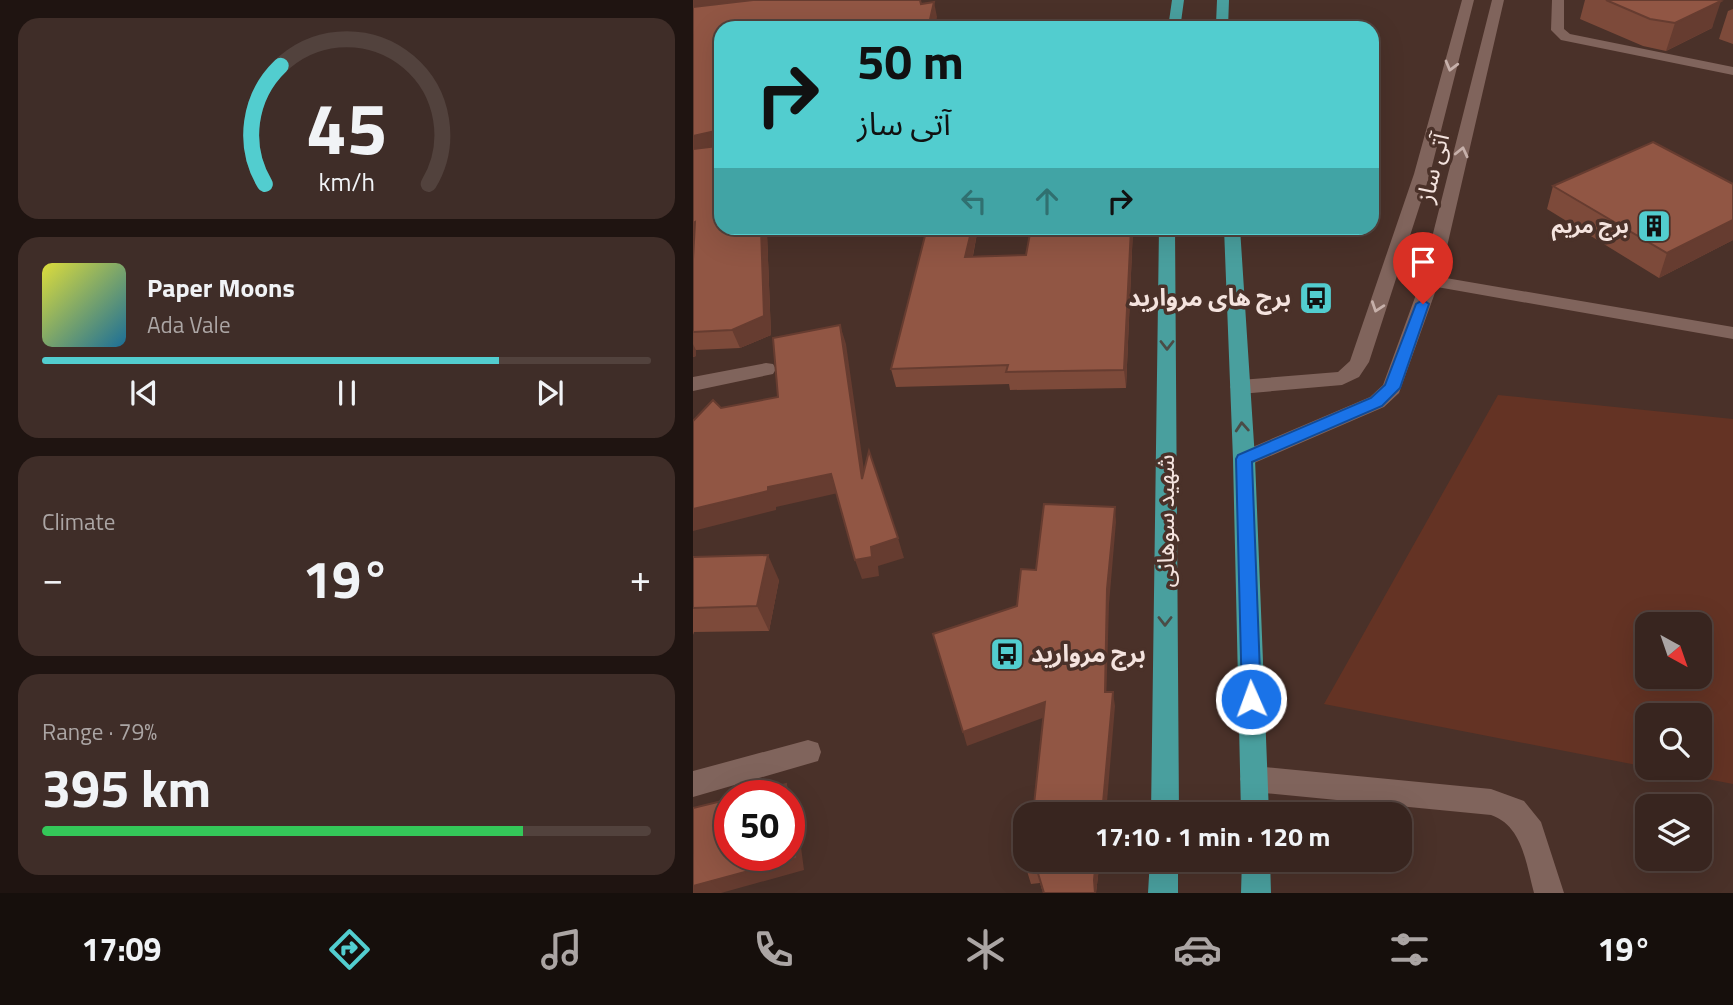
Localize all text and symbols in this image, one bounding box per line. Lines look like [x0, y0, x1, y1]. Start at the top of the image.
text: 50 m [857, 23, 964, 98]
icon: right [742, 49, 833, 140]
one-way arrow [1445, 60, 1459, 72]
text: 45 [306, 73, 387, 183]
text: آتی ساز [857, 99, 951, 147]
street label: آتی ساز [1406, 128, 1458, 207]
one-way arrow [1454, 146, 1468, 158]
text: km/h [318, 163, 375, 201]
icon: left [955, 182, 993, 220]
icon: ahead [1028, 182, 1066, 220]
icon: right [1101, 182, 1139, 220]
building icon: برج مریم [1635, 207, 1673, 245]
place label: برج مریم [1551, 209, 1629, 241]
pin [1393, 232, 1453, 304]
icon: arrive [1404, 243, 1442, 281]
text: Paper Moons [147, 268, 295, 307]
place label: برج های مروارید [1128, 279, 1291, 315]
bus stop icon: برج های مروارید [1297, 279, 1335, 317]
one-way arrow [1371, 300, 1385, 313]
text: Ada Vale [147, 307, 231, 342]
one-way arrow [1159, 340, 1175, 350]
icon: previous [125, 374, 163, 412]
icon: pause [328, 374, 366, 412]
icon: next [531, 374, 569, 412]
one-way arrow [1235, 421, 1250, 432]
street label: شهید سوهانی [1147, 454, 1183, 588]
text: Climate [42, 504, 115, 539]
text: 19° [303, 539, 390, 618]
text: − [42, 549, 63, 607]
text: + [630, 549, 651, 607]
north arrow [1635, 612, 1711, 690]
map controls [1635, 612, 1712, 871]
one-way arrow [1157, 616, 1173, 627]
bus stop icon: برج مروارید [988, 635, 1026, 673]
place label: برج مروارید [1031, 635, 1146, 671]
position arrow [1214, 662, 1288, 736]
button: search [1635, 703, 1712, 780]
text: Range · 79% [42, 714, 157, 749]
text: 395 km [42, 748, 211, 827]
speed limit sign: 50 [714, 780, 805, 871]
button: layers [1635, 794, 1712, 871]
text: 17:10 · 1 min · 120 m [1095, 817, 1330, 856]
text: 17:09 [82, 925, 161, 973]
icon: directions [325, 925, 374, 974]
icon: music [537, 925, 586, 974]
icon: phone [749, 925, 798, 974]
icon: climate [961, 925, 1010, 974]
icon: car [1173, 925, 1222, 974]
icon: filters [1385, 925, 1434, 974]
text: 19° [1598, 925, 1651, 973]

